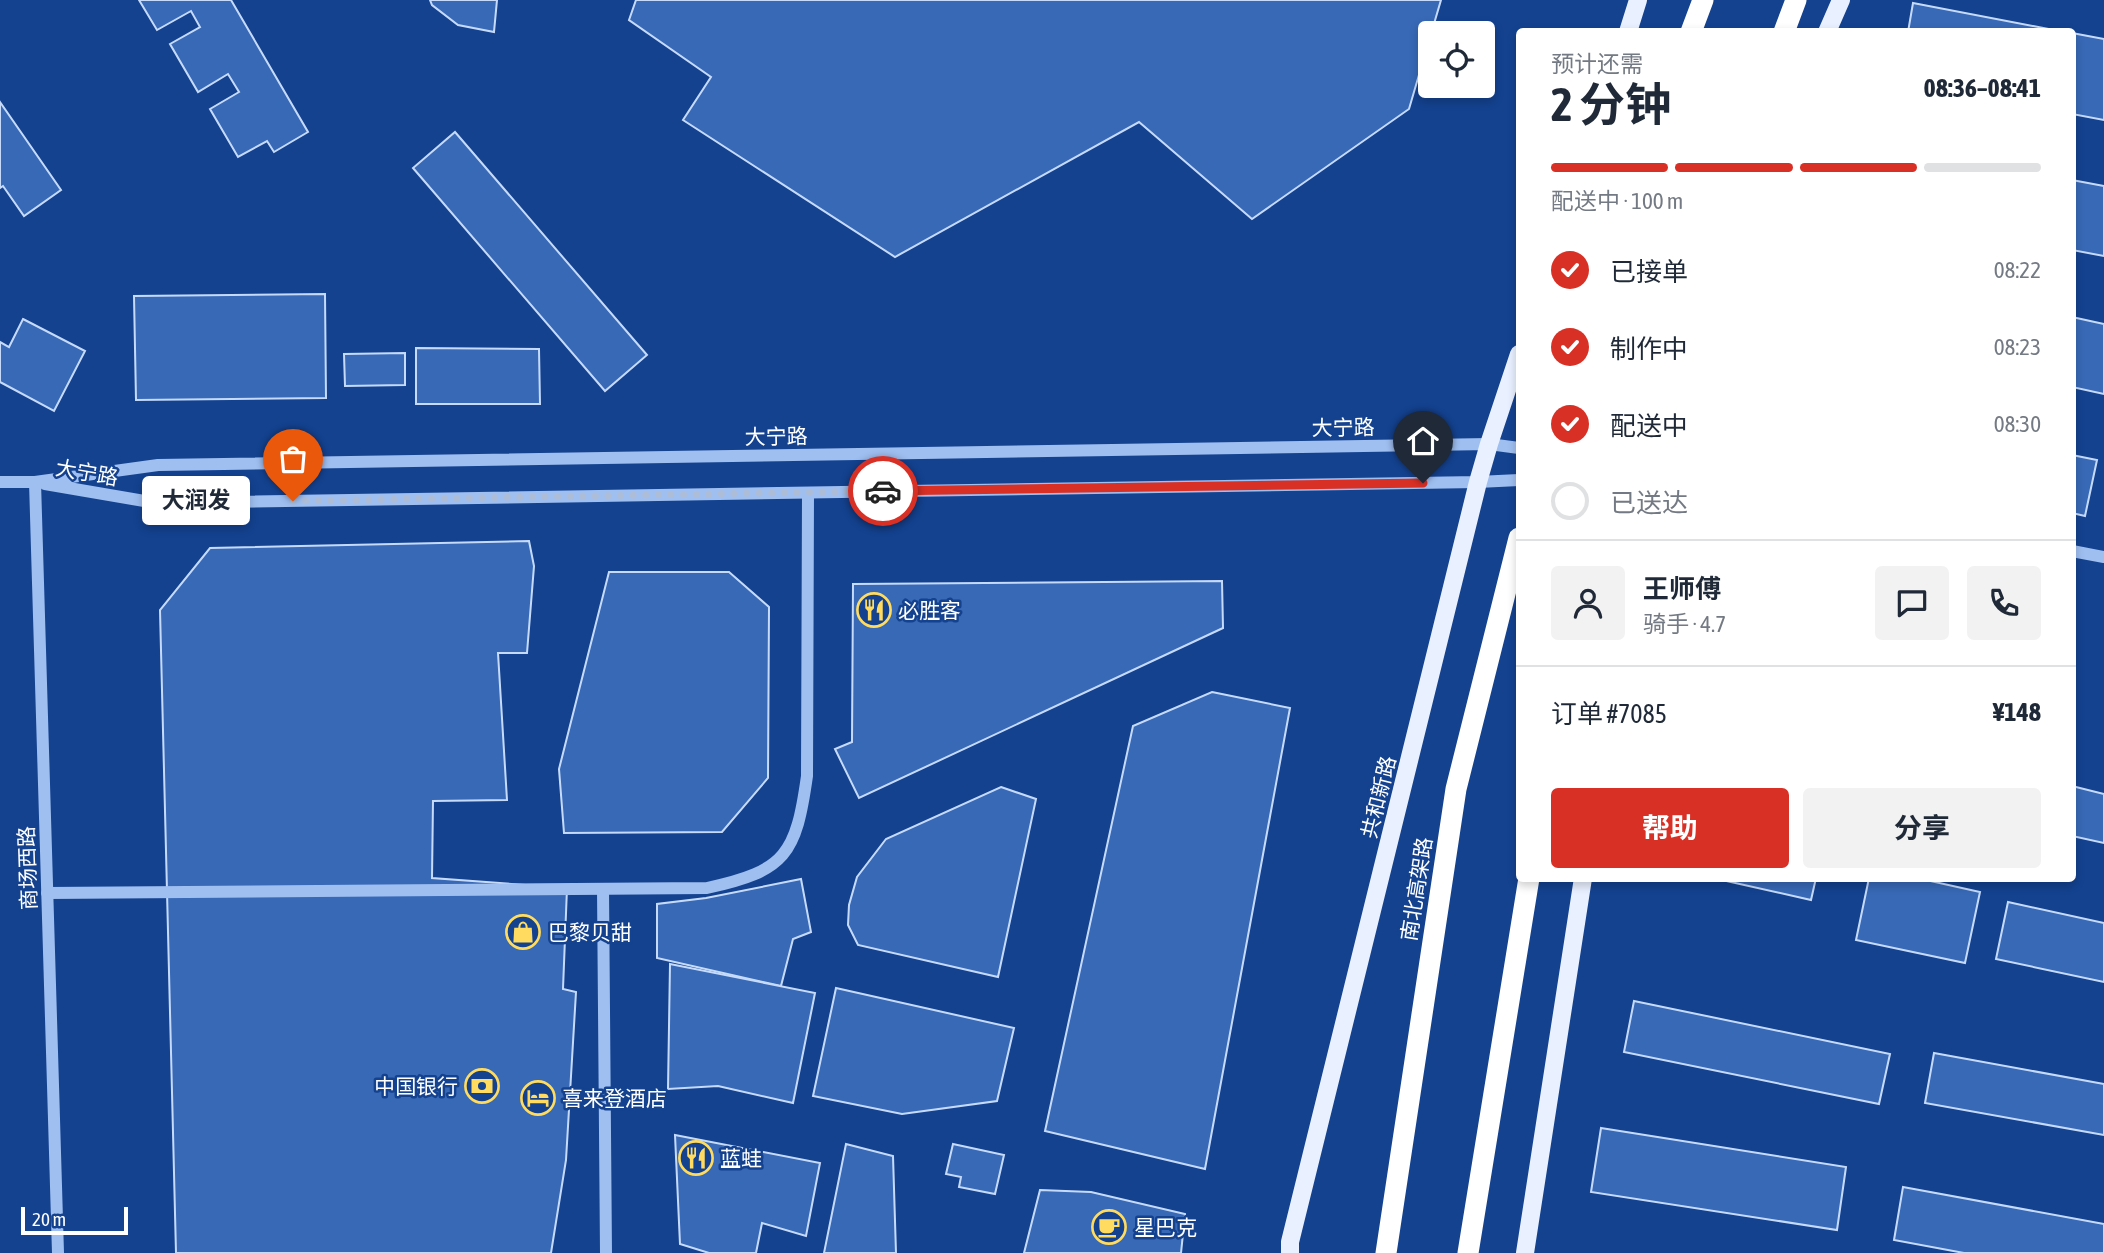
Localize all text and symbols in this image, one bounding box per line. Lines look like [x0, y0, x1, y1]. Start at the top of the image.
map controls [1418, 21, 1495, 98]
button: locate [1418, 21, 1495, 98]
text: 预计还需 [1551, 51, 1643, 77]
text: 08:36–08:41 [1924, 73, 2041, 103]
text: 2 分钟 [1551, 78, 1671, 131]
text: 配送中 · 100 m [1551, 188, 1683, 214]
icon: check [1551, 251, 1589, 289]
text: 已接单 [1610, 257, 1688, 287]
text: 08:22 [1994, 257, 2041, 283]
icon: check [1551, 328, 1589, 366]
text: 制作中 [1610, 334, 1688, 364]
text: 08:23 [1994, 334, 2041, 360]
icon: check [1551, 405, 1589, 443]
pin [1393, 411, 1453, 483]
text: 配送中 [1610, 411, 1688, 441]
text: 08:30 [1994, 411, 2041, 437]
street label: 大宁路 [1311, 414, 1375, 440]
icon: home [1404, 422, 1442, 460]
street label: 大宁路 [744, 423, 808, 449]
pin [263, 429, 323, 501]
icon: bag [274, 440, 312, 478]
street label: 大宁路 [54, 455, 120, 489]
courier [848, 456, 918, 526]
icon: car [864, 472, 902, 510]
callout: 大润发 [142, 476, 251, 526]
text: 大润发 [162, 487, 231, 513]
text: 已送达 [1610, 488, 1688, 518]
button: person [1551, 566, 1625, 640]
button: chat [1875, 566, 1949, 640]
button: phone [1967, 566, 2041, 640]
text: 王师傅 [1643, 574, 1721, 604]
restaurant icon: 必胜客 [855, 591, 893, 629]
place label: 必胜客 [898, 598, 961, 622]
text: 骑手 · 4.7 [1643, 611, 1726, 637]
text: ¥148 [1993, 697, 2041, 727]
text: 订单 #7085 [1551, 699, 1667, 729]
street label: 共和新路 [1356, 753, 1400, 841]
button: 帮助 [1551, 788, 1789, 868]
button: 分享 [1803, 788, 2041, 868]
street label: 商场西路 [14, 826, 40, 910]
street label: 南北高架路 [1396, 835, 1436, 943]
shop icon: 巴黎贝甜 [504, 913, 542, 951]
place label: 巴黎贝甜 [548, 920, 632, 944]
bank icon: 中国银行 [463, 1067, 501, 1105]
place label: 中国银行 [374, 1074, 458, 1098]
hotel icon: 喜来登酒店 [519, 1079, 557, 1117]
place label: 喜来登酒店 [562, 1086, 667, 1110]
restaurant icon: 蓝蛙 [677, 1139, 715, 1177]
place label: 蓝蛙 [720, 1146, 762, 1170]
scale bar [21, 1204, 128, 1236]
text: 20 m [32, 1208, 66, 1230]
cafe icon: 星巴克 [1090, 1208, 1128, 1246]
place label: 星巴克 [1134, 1215, 1197, 1239]

